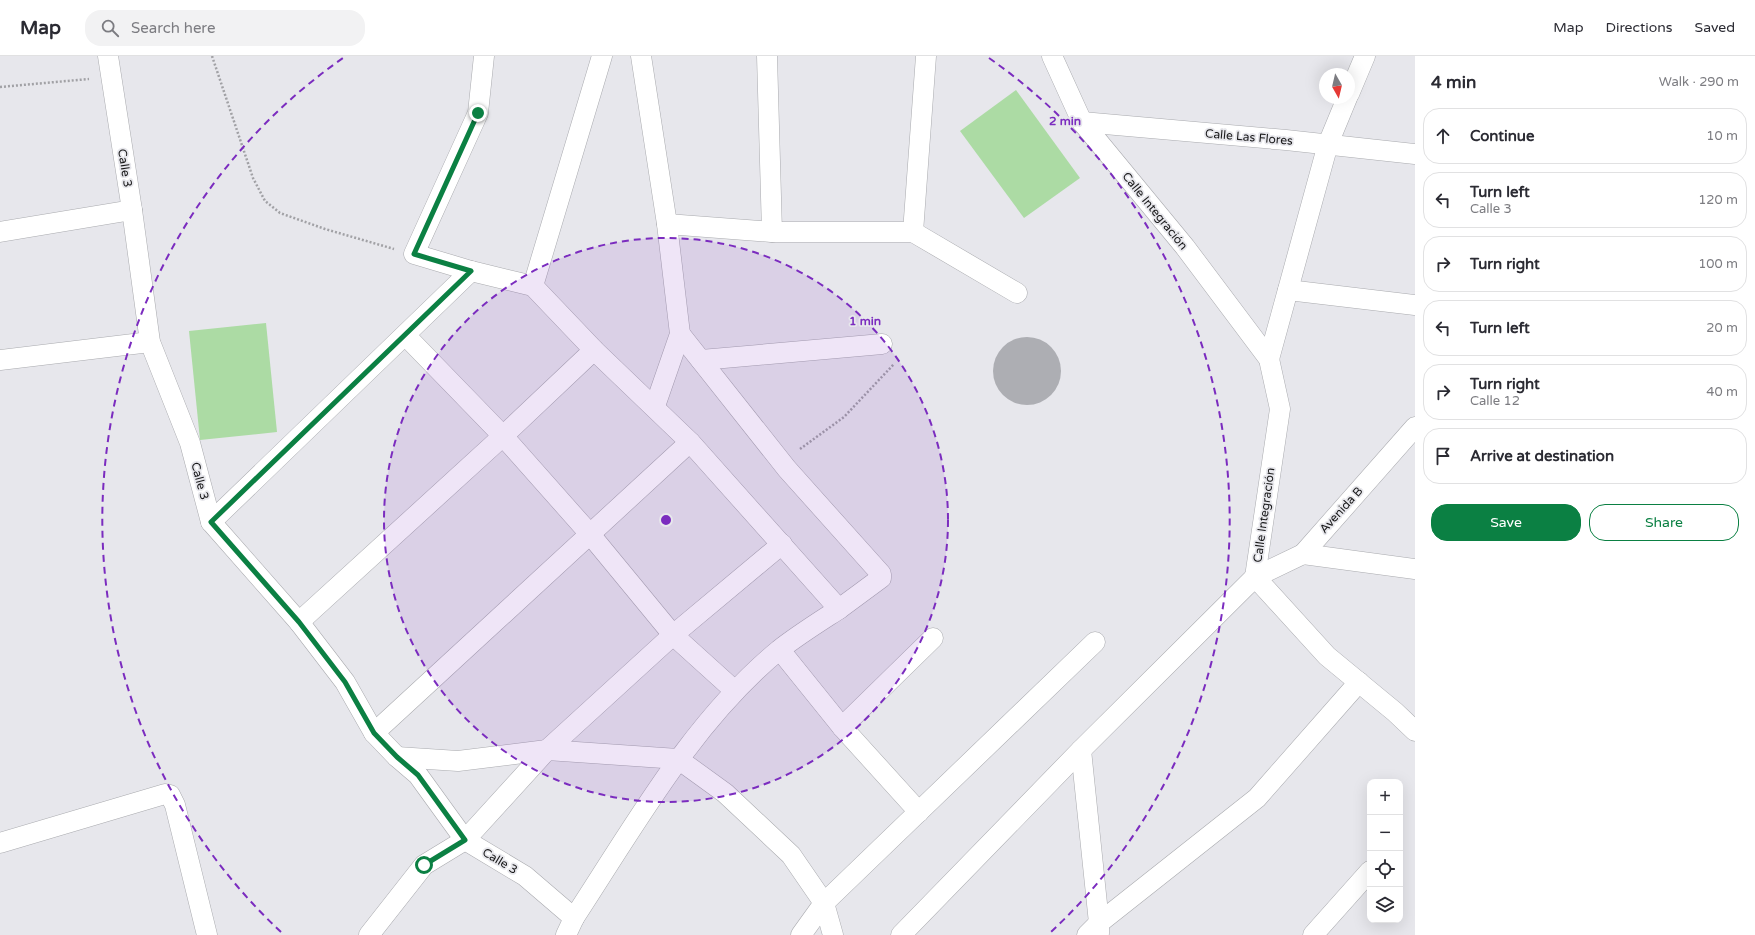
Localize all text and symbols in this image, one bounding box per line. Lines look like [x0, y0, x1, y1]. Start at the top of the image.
search box [85, 10, 365, 46]
text: Map [20, 17, 61, 39]
icon: search [99, 17, 121, 39]
text: Search here [131, 19, 215, 37]
text: Map [1553, 19, 1584, 36]
text: Directions [1606, 19, 1673, 36]
text: Saved [1695, 19, 1735, 36]
north arrow [1319, 68, 1355, 104]
text: 4 min [1431, 72, 1476, 93]
text: Walk · 290 m [1659, 74, 1739, 90]
route end [469, 104, 487, 122]
text: 2 min [1049, 114, 1081, 128]
icon: ahead [1432, 125, 1454, 147]
street label: Calle Las Flores [1205, 126, 1294, 148]
text: Continue [1470, 127, 1534, 145]
text: 10 m [1706, 128, 1738, 144]
street label: Calle 3 [115, 148, 135, 188]
street label: Calle Integración [1119, 169, 1191, 253]
text: Turn left [1470, 183, 1530, 201]
icon: left [1432, 189, 1454, 211]
text: 120 m [1698, 192, 1738, 208]
text: Calle 3 [1470, 201, 1512, 217]
icon: right [1432, 253, 1454, 275]
text: Turn right [1470, 255, 1540, 273]
text: 100 m [1698, 256, 1738, 272]
text: 1 min [849, 314, 881, 328]
icon: left [1432, 317, 1454, 339]
text: Turn left [1470, 319, 1530, 337]
text: 20 m [1706, 320, 1738, 336]
text: Turn right [1470, 375, 1540, 393]
icon: right [1432, 381, 1454, 403]
text: 40 m [1706, 384, 1738, 400]
text: Calle 12 [1470, 393, 1520, 409]
icon: arrive [1432, 445, 1454, 467]
text: Arrive at destination [1470, 447, 1614, 465]
street label: Calle 3 [188, 461, 212, 501]
street label: Calle Integración [1250, 467, 1278, 563]
street label: Avenida B [1317, 484, 1365, 536]
button: Save [1431, 504, 1581, 541]
button: Share [1589, 504, 1739, 541]
centre of rings [659, 513, 673, 527]
map controls [1367, 779, 1403, 923]
button: + [1367, 779, 1403, 815]
button: − [1367, 815, 1403, 851]
street label: Calle 3 [480, 845, 520, 877]
button: locate [1367, 851, 1403, 887]
route start [415, 856, 433, 874]
button: layers [1367, 887, 1403, 923]

